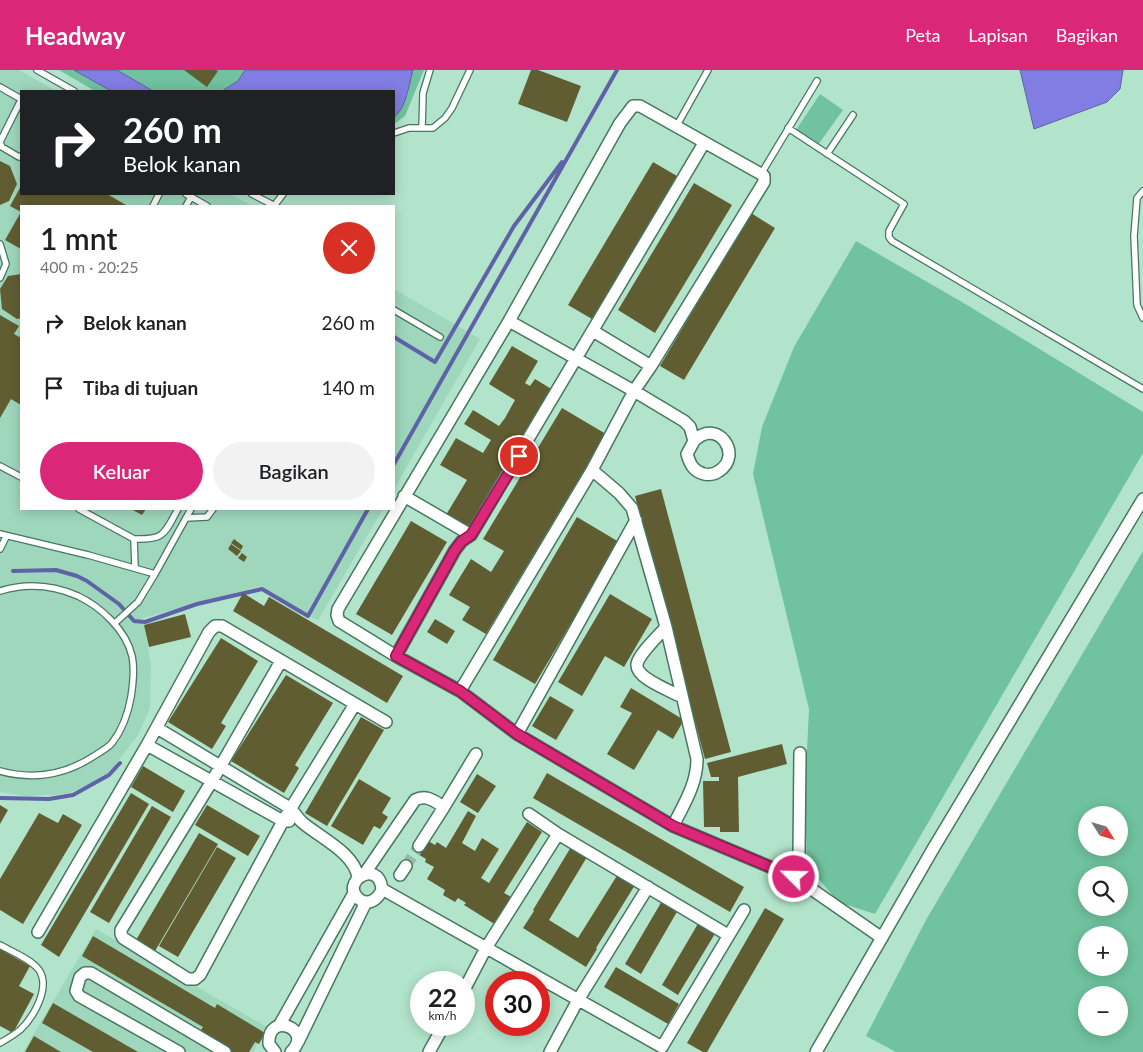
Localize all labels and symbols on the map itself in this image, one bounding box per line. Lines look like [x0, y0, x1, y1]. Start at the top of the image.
pin [498, 435, 540, 477]
north arrow [1078, 806, 1128, 856]
position arrow [767, 850, 819, 902]
speed limit sign: 30 [485, 971, 550, 1036]

